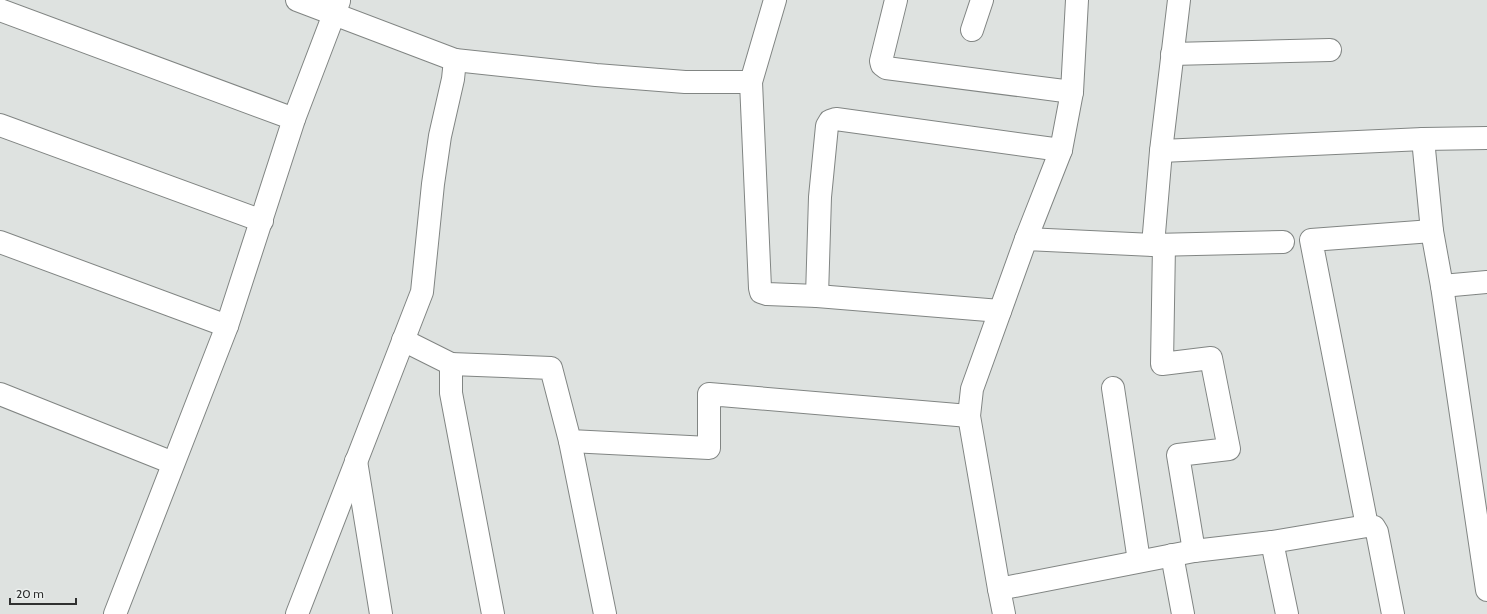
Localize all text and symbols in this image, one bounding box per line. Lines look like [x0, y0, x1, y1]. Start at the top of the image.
scale bar [10, 580, 76, 606]
text: 20 m [16, 586, 44, 601]

